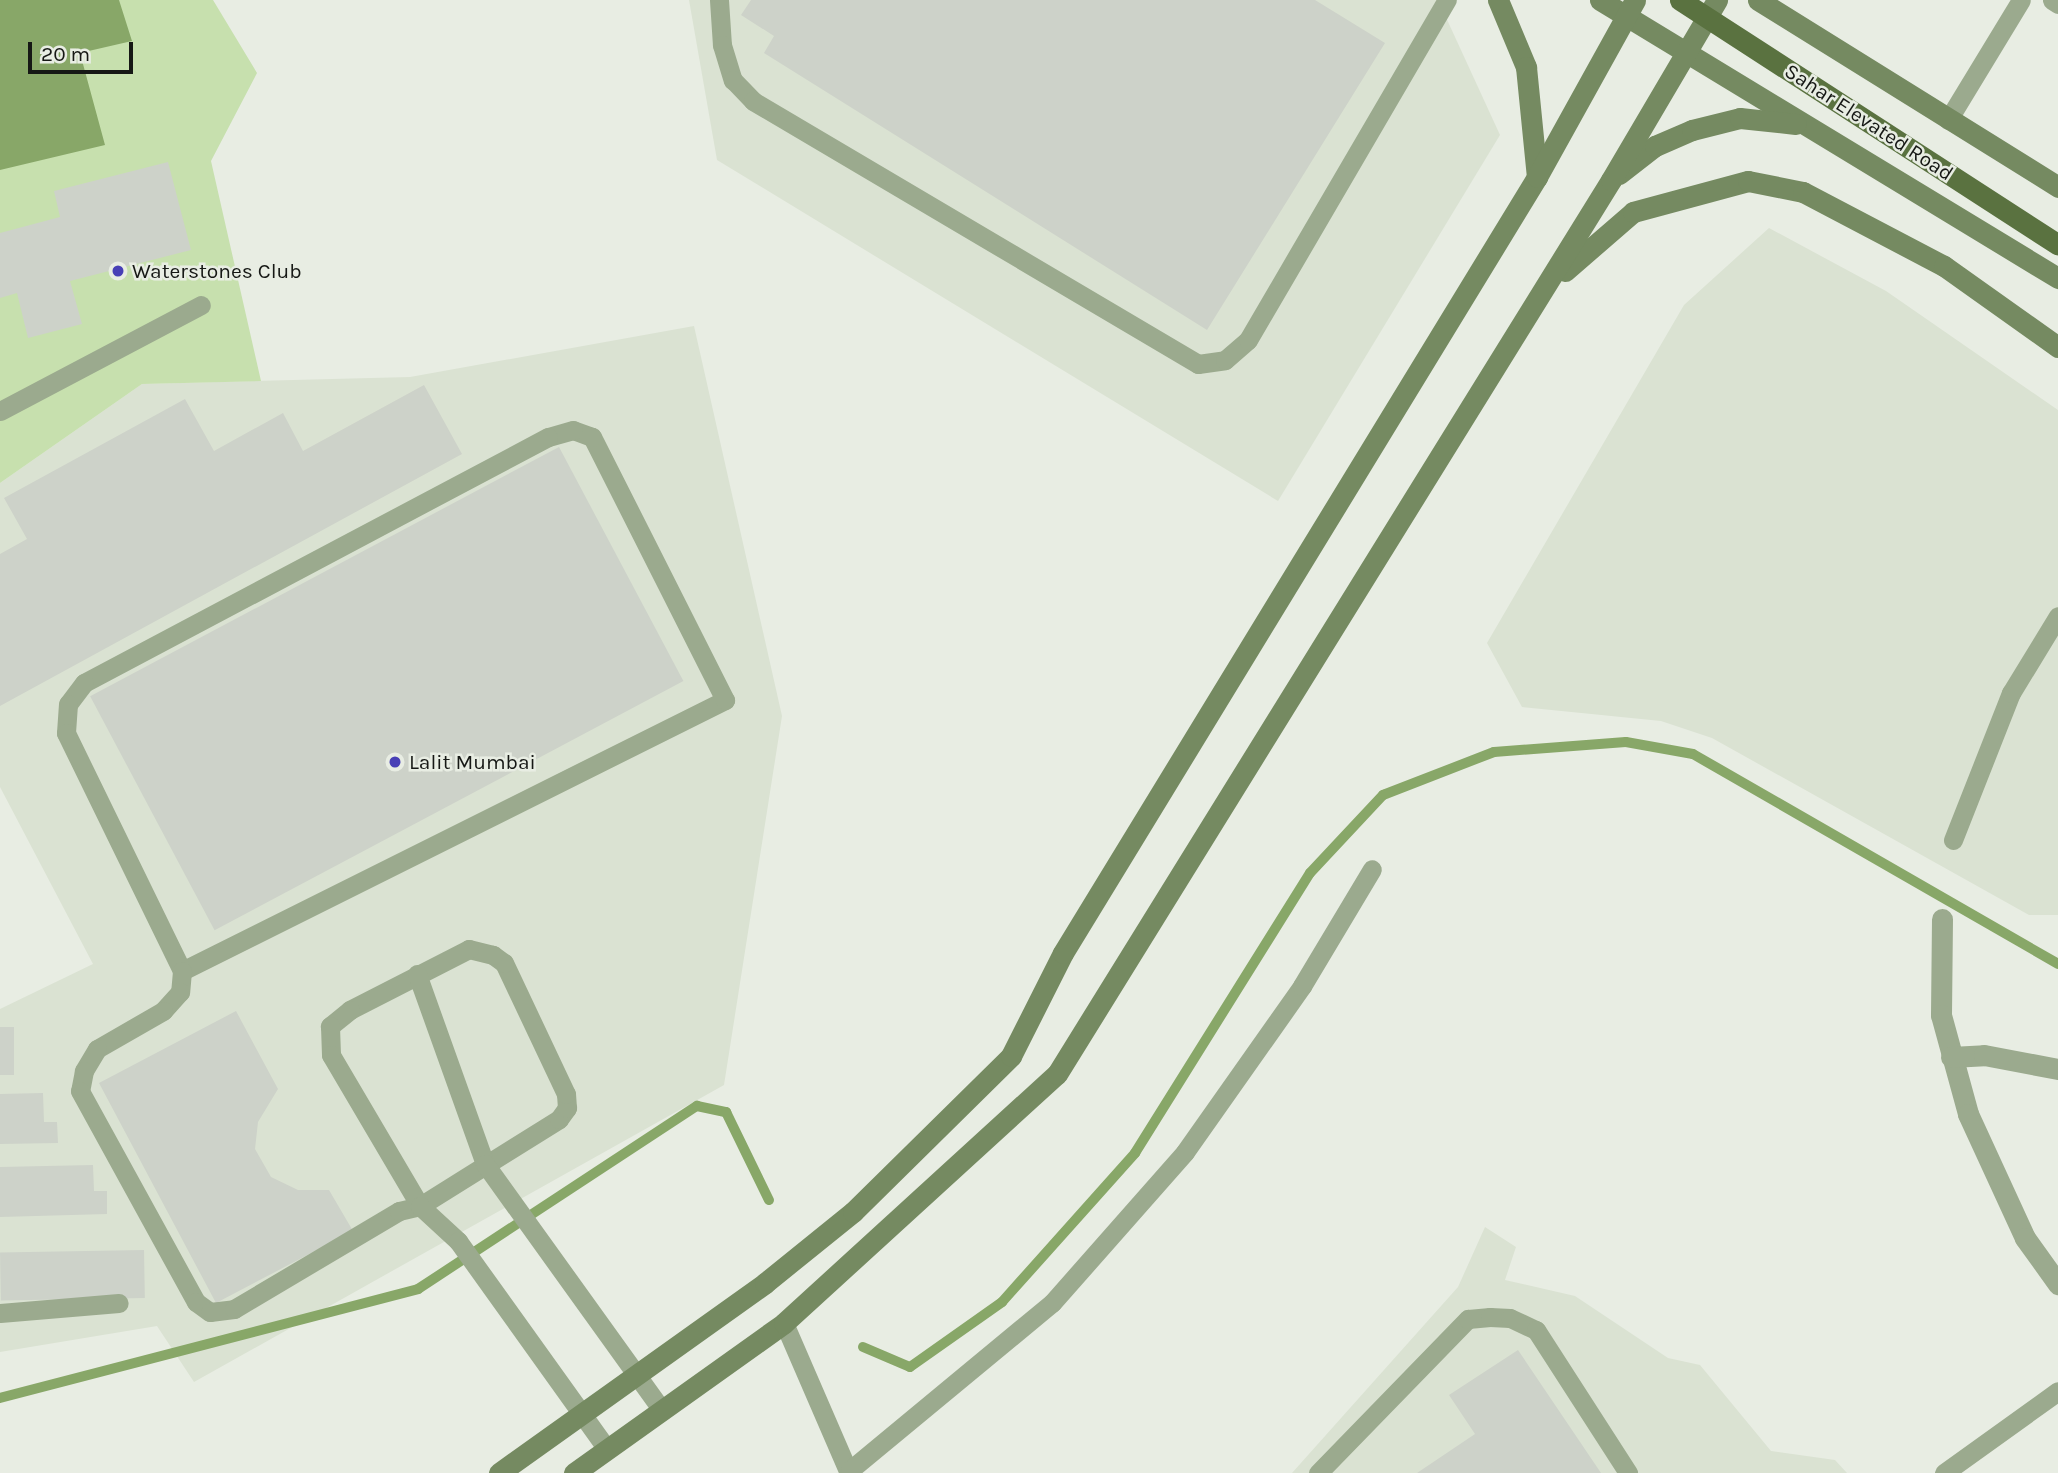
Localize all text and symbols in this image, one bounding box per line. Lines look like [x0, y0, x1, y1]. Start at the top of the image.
scale bar [32, 28, 136, 72]
text: 20 m [41, 42, 90, 66]
street label: Sahar Elevated Road [1780, 58, 1958, 186]
place label: Waterstones Club [132, 258, 302, 284]
marker: Waterstones Club [110, 263, 126, 279]
place label: Lalit Mumbai [409, 749, 536, 775]
marker: Lalit Mumbai [387, 754, 403, 770]

